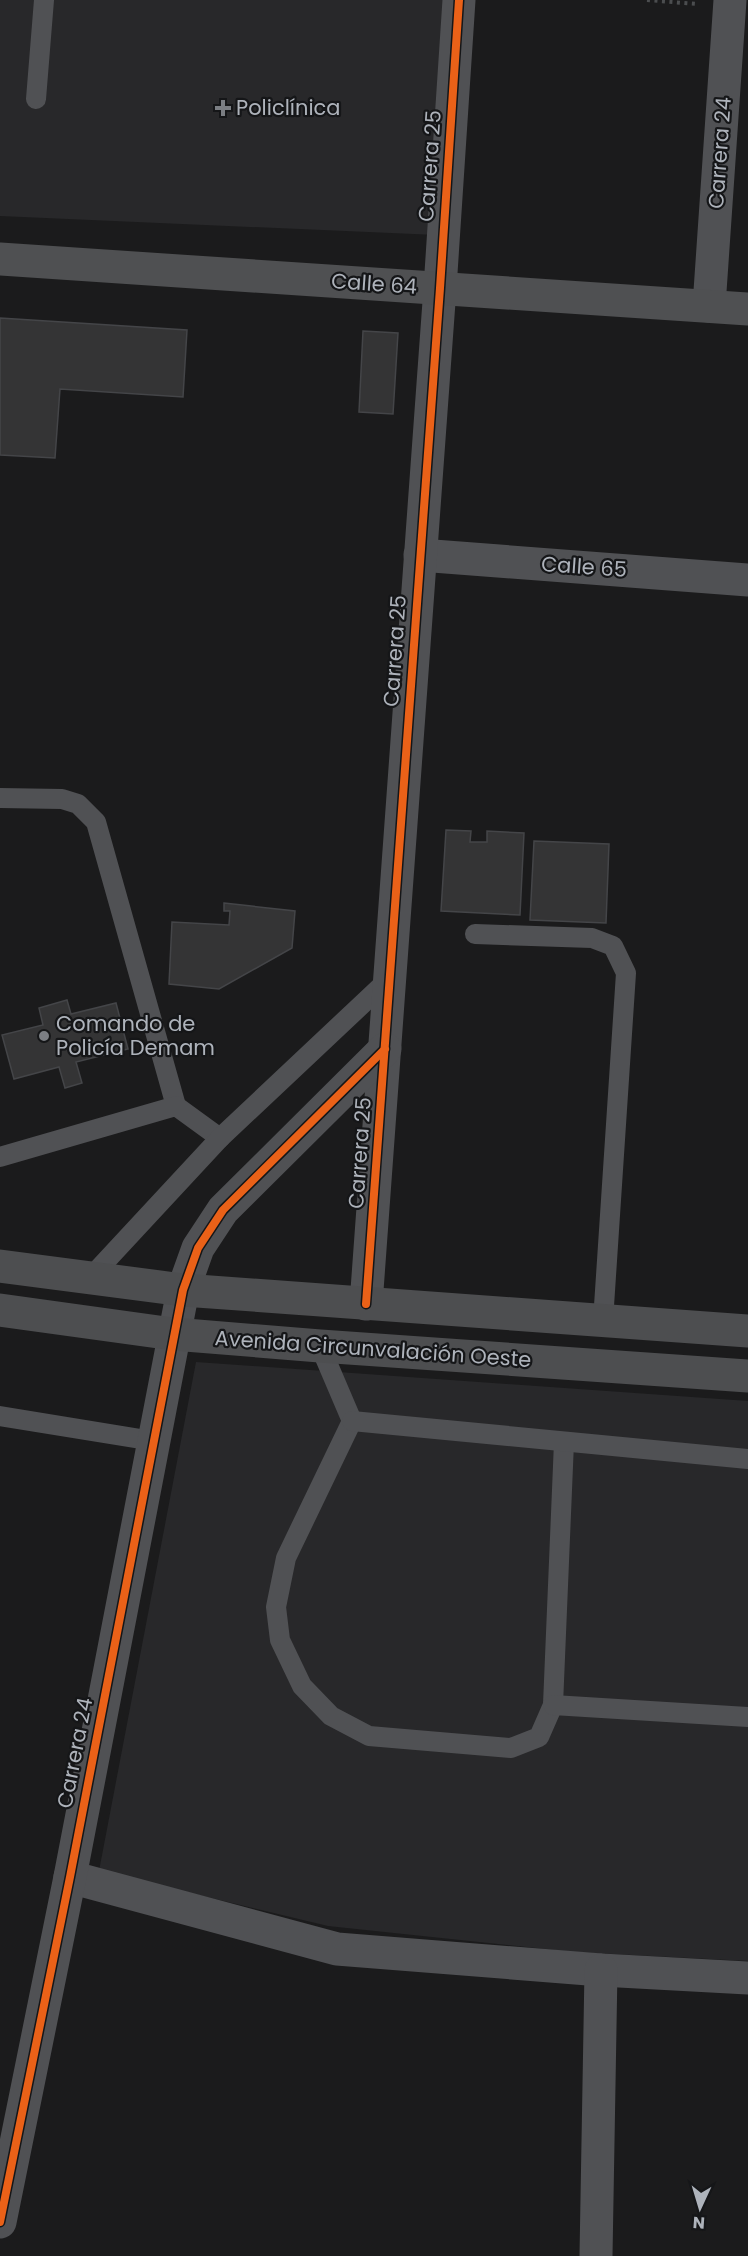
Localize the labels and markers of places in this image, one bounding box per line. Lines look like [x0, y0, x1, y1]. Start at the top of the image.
place label: Policlínica [236, 93, 341, 122]
marker: Policlínica [214, 99, 232, 117]
place label: Comando de Policía Demam [56, 1009, 215, 1062]
marker: Comando de Policía Demam [37, 1029, 51, 1043]

